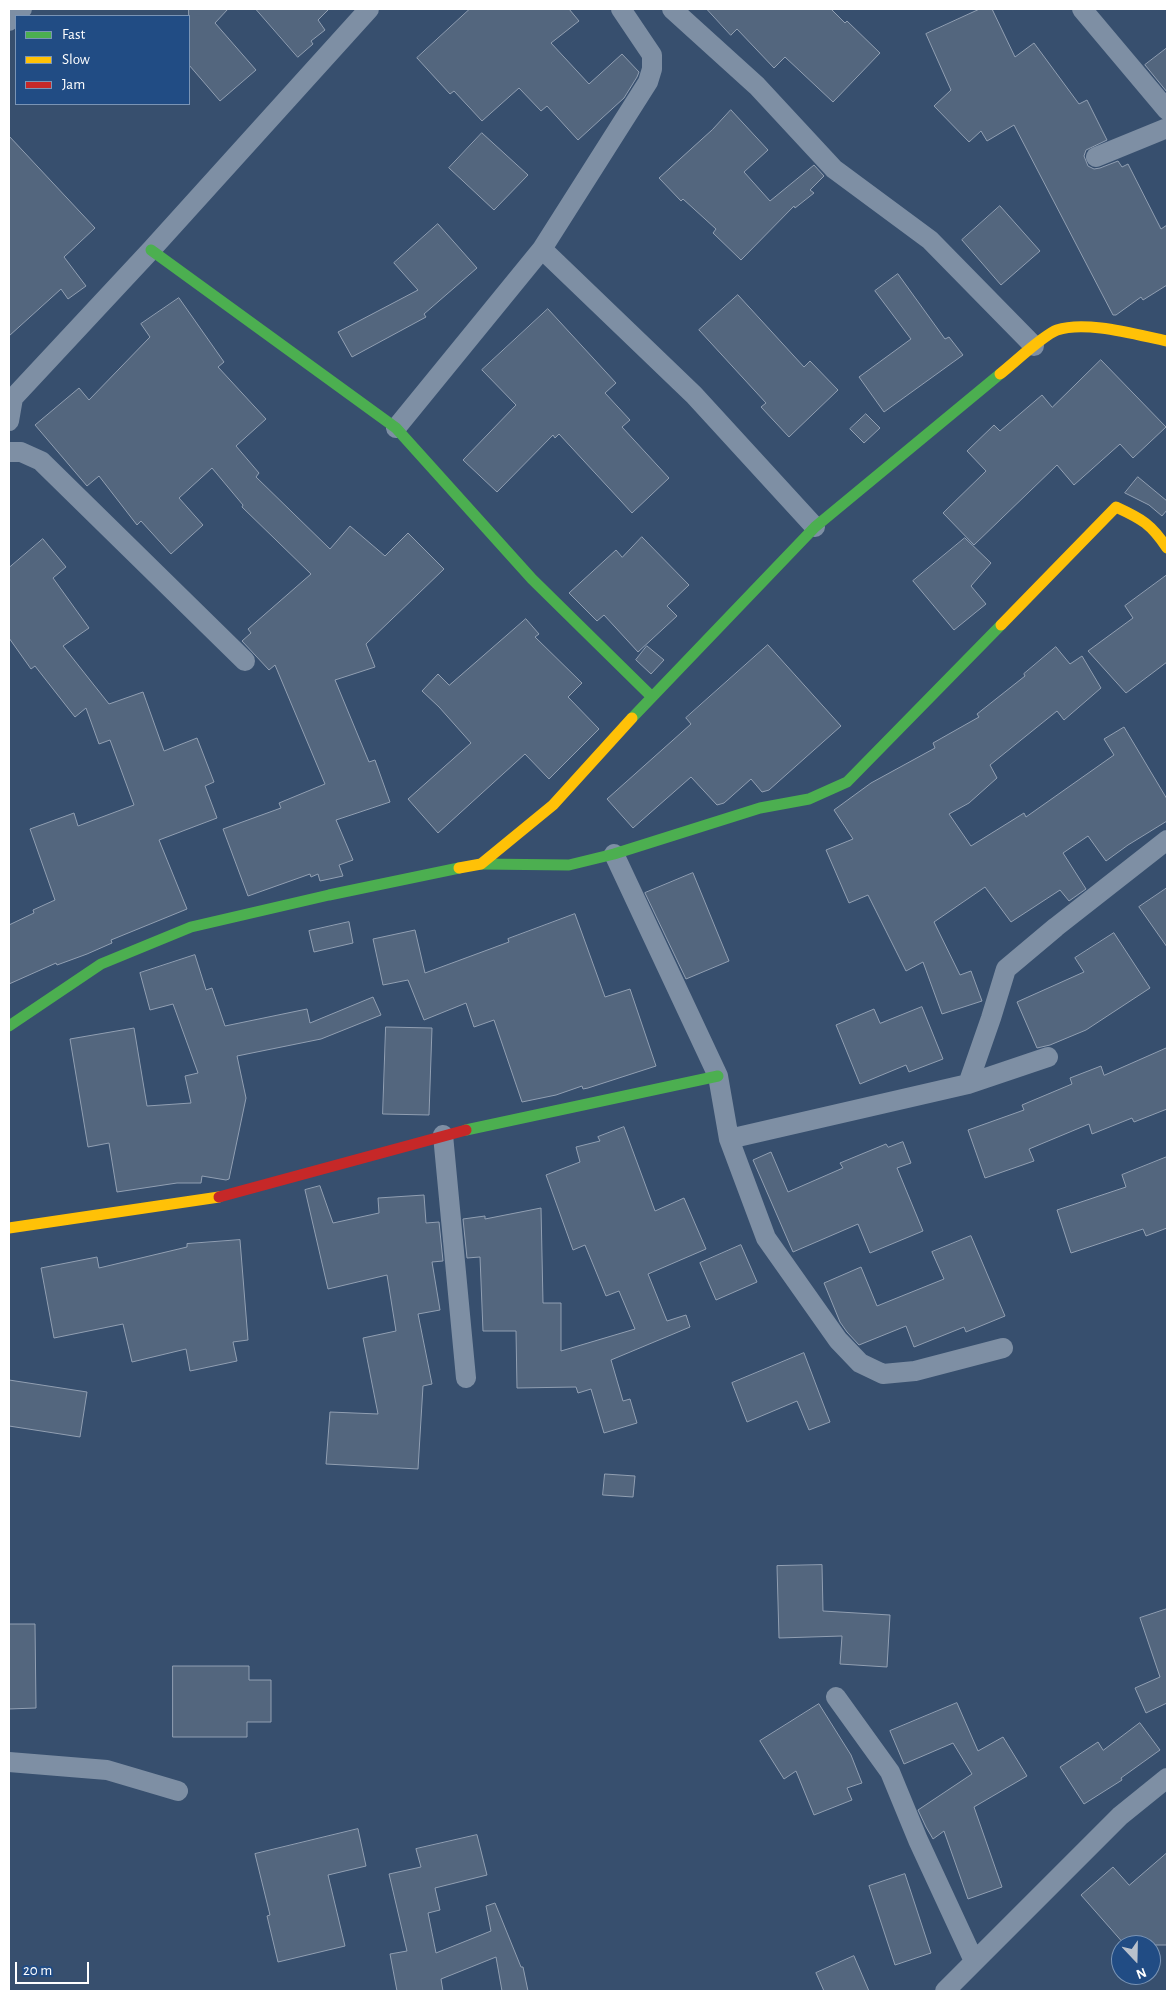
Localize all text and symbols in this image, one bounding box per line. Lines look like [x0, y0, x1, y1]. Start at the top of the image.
legend [15, 15, 190, 105]
text: Fast [62, 27, 85, 42]
text: Slow [62, 52, 90, 67]
text: Jam [62, 77, 85, 92]
north arrow [1111, 1935, 1161, 1985]
scale bar [18, 1952, 91, 1984]
text: 20 m [23, 1963, 52, 1978]
text: N [1134, 1965, 1148, 1981]

